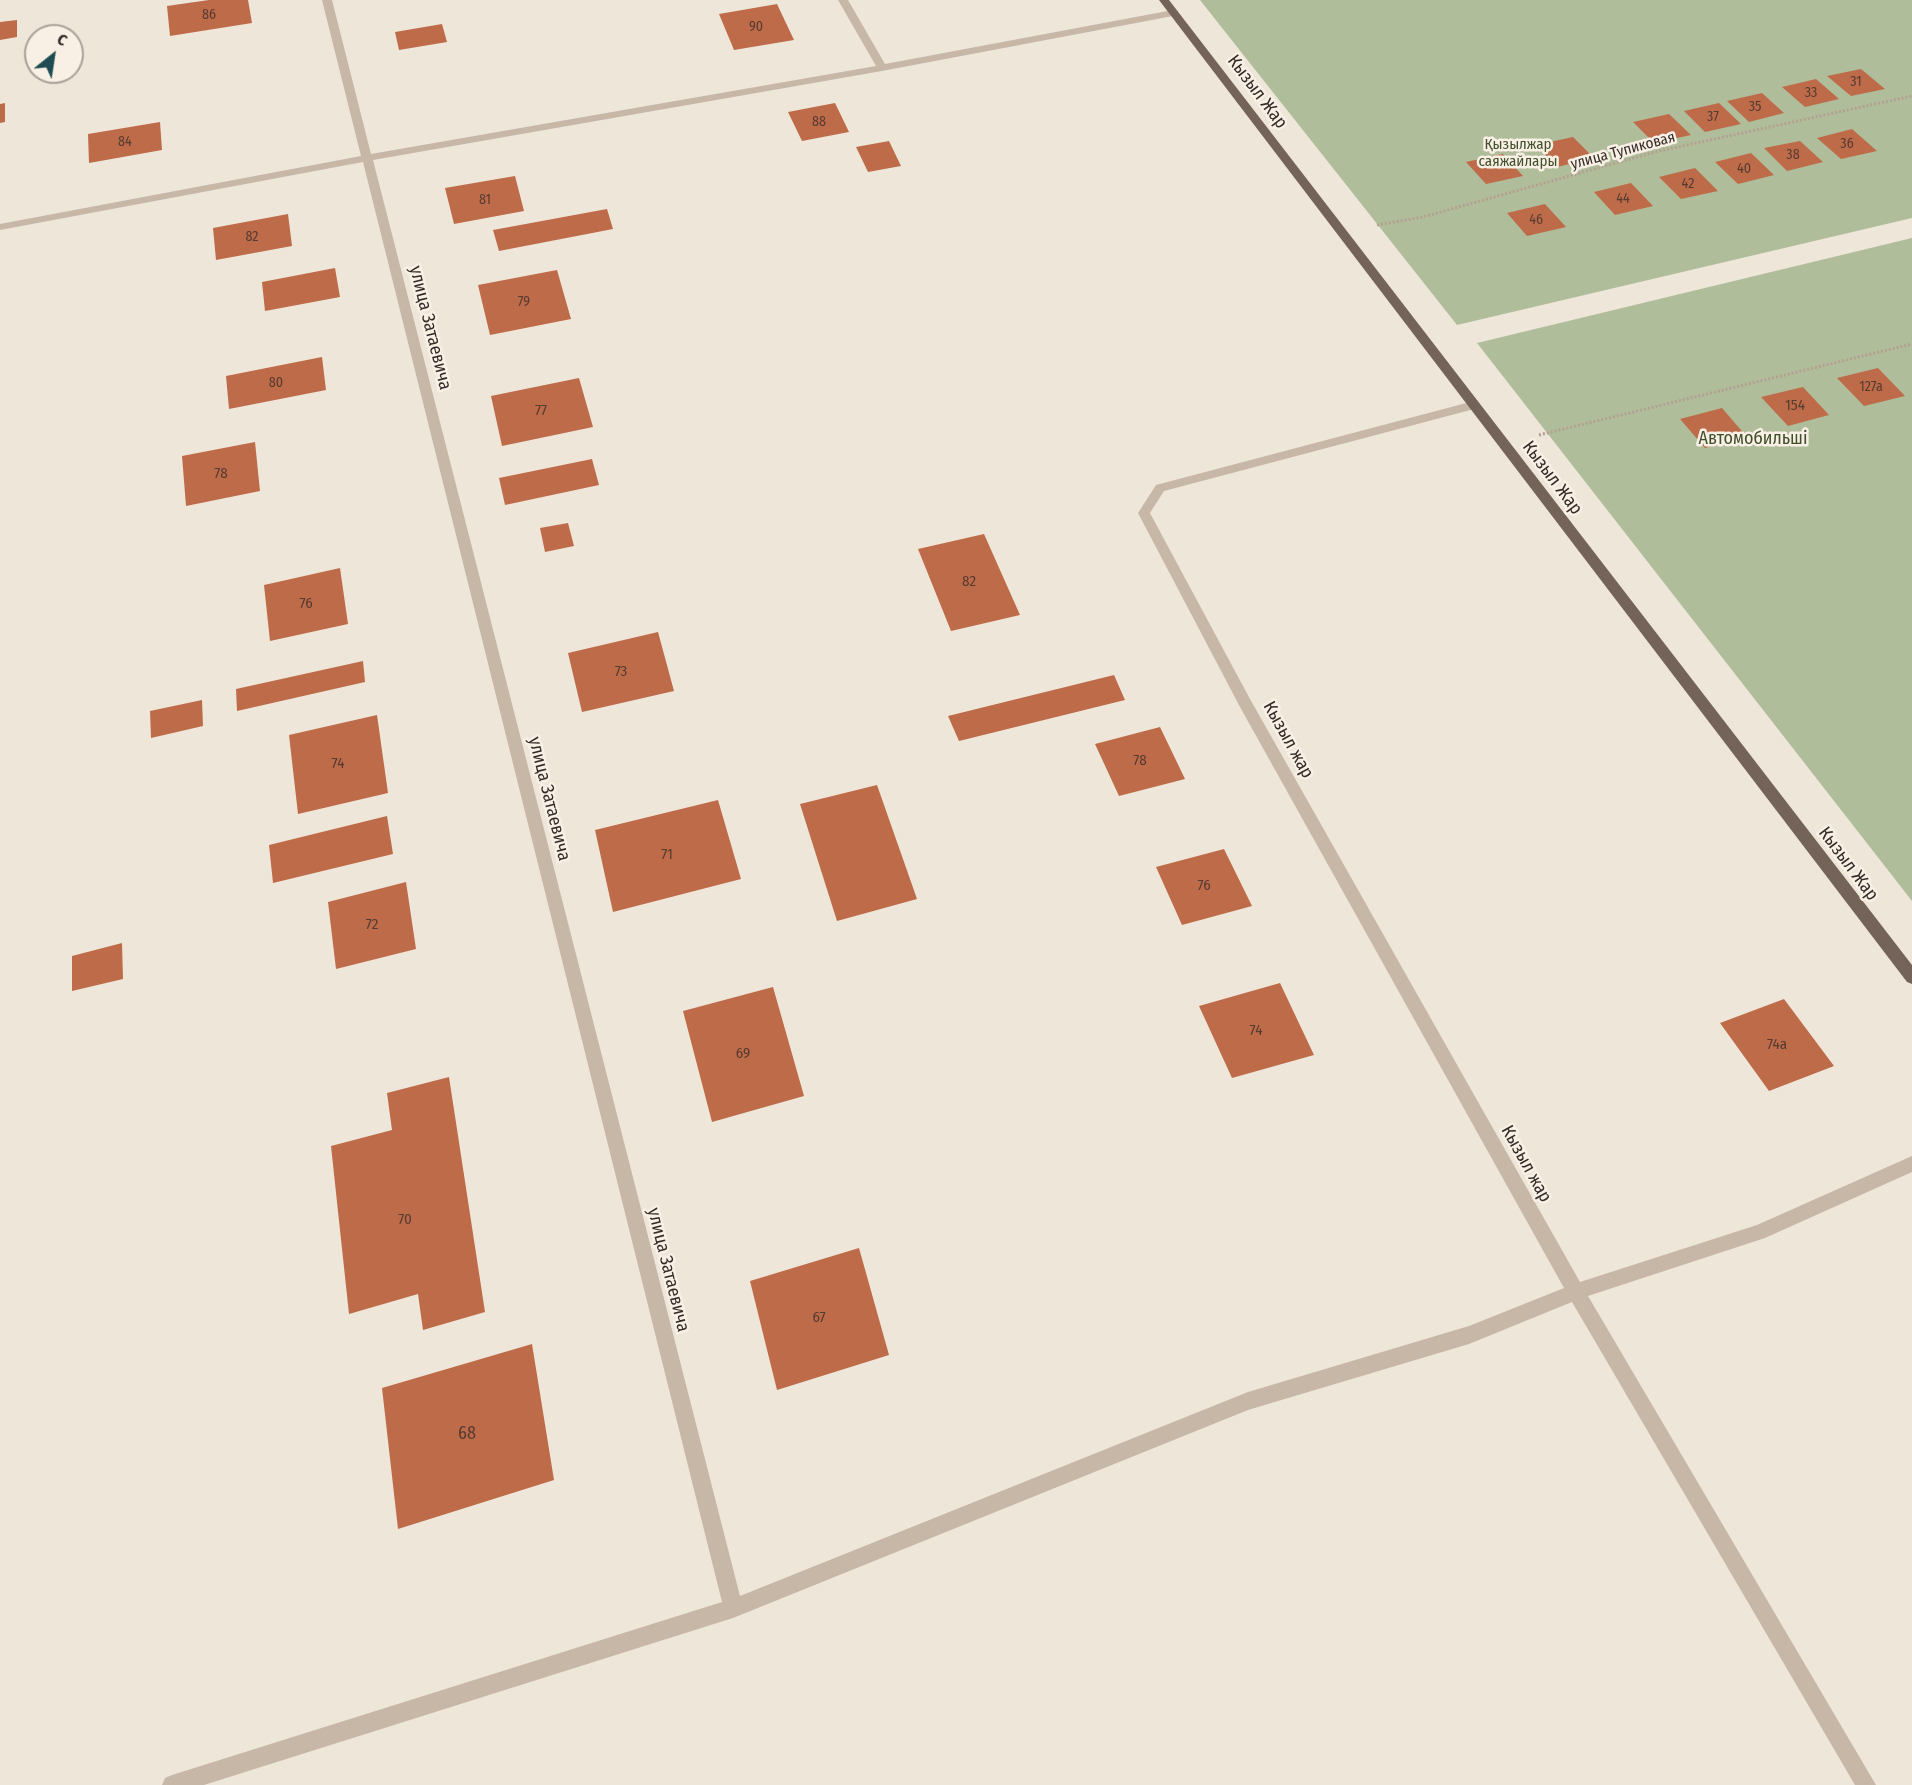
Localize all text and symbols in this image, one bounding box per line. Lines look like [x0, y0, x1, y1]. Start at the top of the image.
house number: 86 [202, 7, 216, 23]
house number: 90 [749, 19, 763, 35]
north arrow [24, 24, 84, 84]
text: С [54, 29, 71, 50]
street label: Кызыл Жар [1222, 51, 1292, 133]
house number: 31 [1850, 74, 1862, 90]
house number: 33 [1805, 85, 1817, 101]
house number: 35 [1749, 99, 1761, 115]
house number: 37 [1707, 109, 1719, 125]
house number: 88 [812, 114, 826, 130]
street label: улица Тупиковая [1569, 128, 1677, 174]
house number: 84 [118, 134, 132, 150]
park label: Қызылжар саяжайлары [1479, 136, 1557, 171]
house number: 36 [1840, 136, 1854, 152]
house number: 38 [1786, 147, 1800, 163]
house number: 40 [1737, 161, 1751, 177]
house number: 42 [1682, 176, 1694, 192]
house number: 44 [1616, 191, 1630, 207]
house number: 81 [479, 192, 491, 208]
house number: 46 [1529, 212, 1543, 228]
house number: 82 [245, 229, 259, 245]
street label: улица Затаевича [404, 264, 456, 392]
house number: 79 [518, 294, 530, 310]
house number: 80 [269, 375, 283, 391]
house number: 127а [1859, 379, 1883, 395]
house number: 154 [1785, 397, 1805, 415]
house number: 77 [535, 402, 547, 420]
park label: Автомобильші [1699, 428, 1807, 450]
street label: Кызыл Жар [1517, 437, 1587, 519]
house number: 78 [214, 465, 228, 483]
house number: 82 [962, 573, 976, 591]
house number: 76 [299, 595, 313, 613]
house number: 73 [615, 663, 627, 681]
street label: Кызыл жар [1258, 698, 1318, 782]
street label: улица Затаевича [523, 735, 575, 863]
house number: 78 [1133, 752, 1147, 770]
house number: 74 [332, 755, 344, 773]
street label: Кызыл Жар [1813, 823, 1883, 905]
house number: 71 [661, 846, 673, 864]
house number: 76 [1197, 877, 1211, 895]
house number: 72 [366, 916, 378, 934]
house number: 74 [1250, 1022, 1262, 1040]
house number: 74а [1767, 1036, 1787, 1054]
house number: 69 [736, 1045, 750, 1063]
street label: Кызыл жар [1496, 1122, 1556, 1206]
street label: улица Затаевича [642, 1206, 694, 1334]
house number: 70 [398, 1211, 412, 1229]
house number: 67 [812, 1309, 826, 1327]
house number: 68 [458, 1423, 476, 1445]

